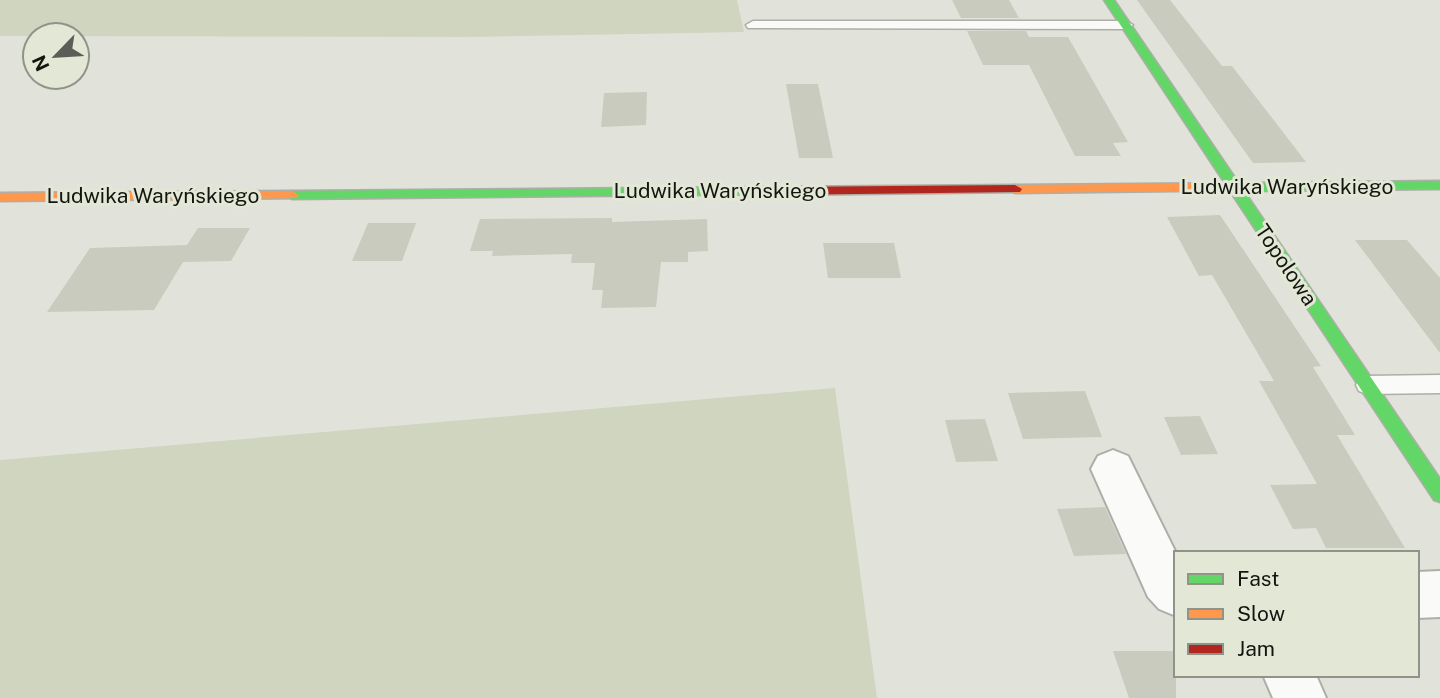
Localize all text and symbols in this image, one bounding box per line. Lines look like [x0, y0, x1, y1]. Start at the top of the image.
north arrow [21, 21, 91, 91]
text: N [27, 52, 54, 75]
street label: Ludwika Waryńskiego [1181, 174, 1393, 199]
street label: Ludwika Waryńskiego [614, 178, 826, 203]
street label: Ludwika Waryńskiego [47, 183, 259, 208]
street label: Topolowa [1250, 219, 1323, 310]
legend [1174, 551, 1419, 677]
text: Fast [1237, 566, 1279, 591]
text: Slow [1237, 601, 1285, 626]
text: Jam [1237, 636, 1275, 661]

